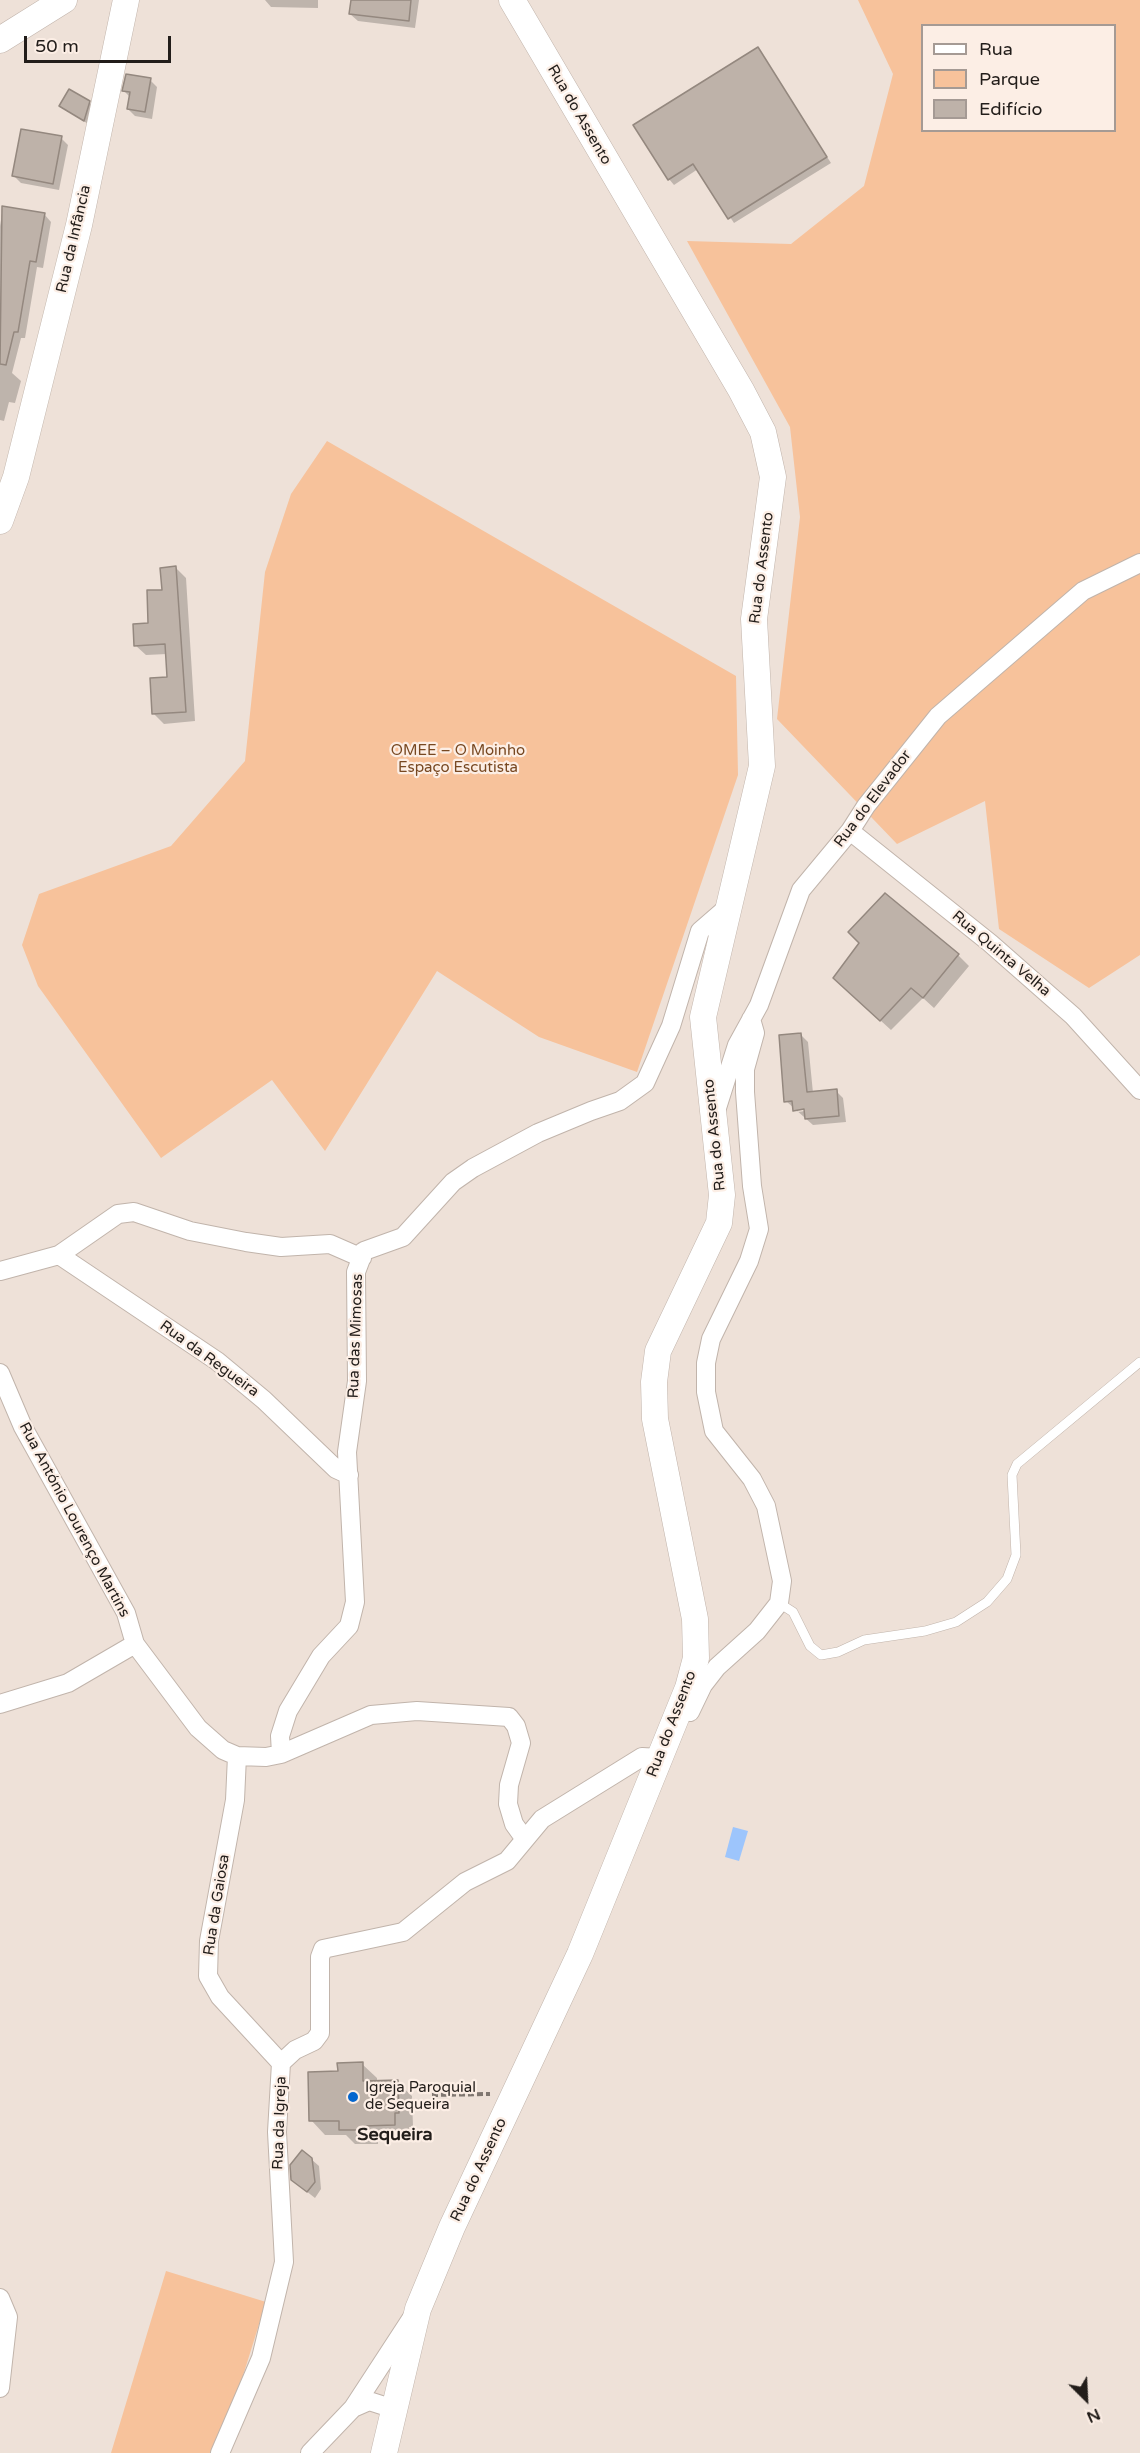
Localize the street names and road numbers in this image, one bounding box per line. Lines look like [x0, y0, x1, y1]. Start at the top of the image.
street label: Rua do Assento [543, 62, 615, 168]
street label: Rua da Infância [53, 183, 95, 295]
street label: Rua do Assento [746, 511, 778, 625]
street label: Rua do Elevador [831, 747, 915, 851]
street label: Rua Quinta Velha [948, 907, 1054, 1001]
street label: Rua do Assento [700, 1078, 730, 1192]
street label: Rua das Mimosas [345, 1273, 367, 1399]
street label: Rua da Regueira [156, 1317, 262, 1401]
street label: Rua António Lourenço Martins [15, 1419, 133, 1621]
street label: Rua do Assento [643, 1668, 701, 1780]
street label: Rua da Gaiosa [200, 1853, 234, 1957]
street label: Rua da Igreja [269, 2076, 291, 2170]
street label: Rua do Assento [447, 2115, 511, 2225]

